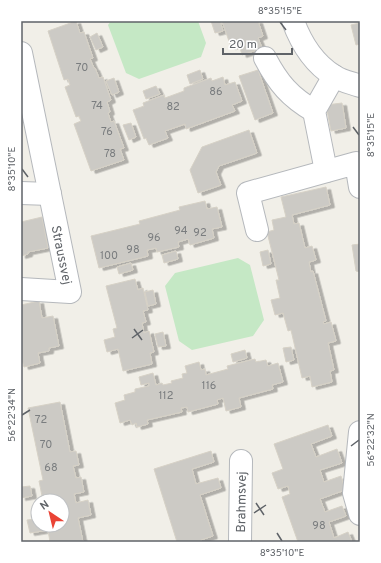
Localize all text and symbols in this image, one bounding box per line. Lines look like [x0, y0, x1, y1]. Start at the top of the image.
text: 8°35'15"E [258, 5, 302, 18]
scale bar [223, 30, 292, 56]
text: 20 m [229, 37, 257, 53]
house number: 70 [76, 61, 88, 75]
house number: 86 [209, 85, 223, 99]
house number: 74 [91, 99, 103, 113]
house number: 82 [166, 100, 180, 114]
text: 8°35'15"E [365, 113, 378, 157]
house number: 76 [101, 125, 113, 139]
text: 8°35'10"E [6, 147, 19, 191]
house number: 78 [104, 147, 116, 161]
street label: Straussvej [47, 224, 74, 286]
house number: 94 [174, 224, 188, 238]
house number: 92 [193, 226, 207, 240]
house number: 96 [147, 231, 161, 245]
house number: 98 [126, 243, 140, 257]
house number: 100 [100, 249, 118, 263]
house number: 116 [202, 379, 216, 393]
text: 56°22'34"N [6, 388, 19, 442]
house number: 112 [159, 389, 173, 403]
house number: 72 [35, 413, 47, 427]
text: 56°22'32"N [365, 413, 378, 467]
house number: 70 [40, 438, 52, 452]
house number: 68 [44, 461, 58, 475]
street label: Brahmsvej [234, 471, 251, 533]
north arrow [30, 493, 70, 533]
text: N [38, 498, 52, 514]
house number: 98 [312, 519, 326, 533]
text: 8°35'10"E [260, 547, 304, 560]

